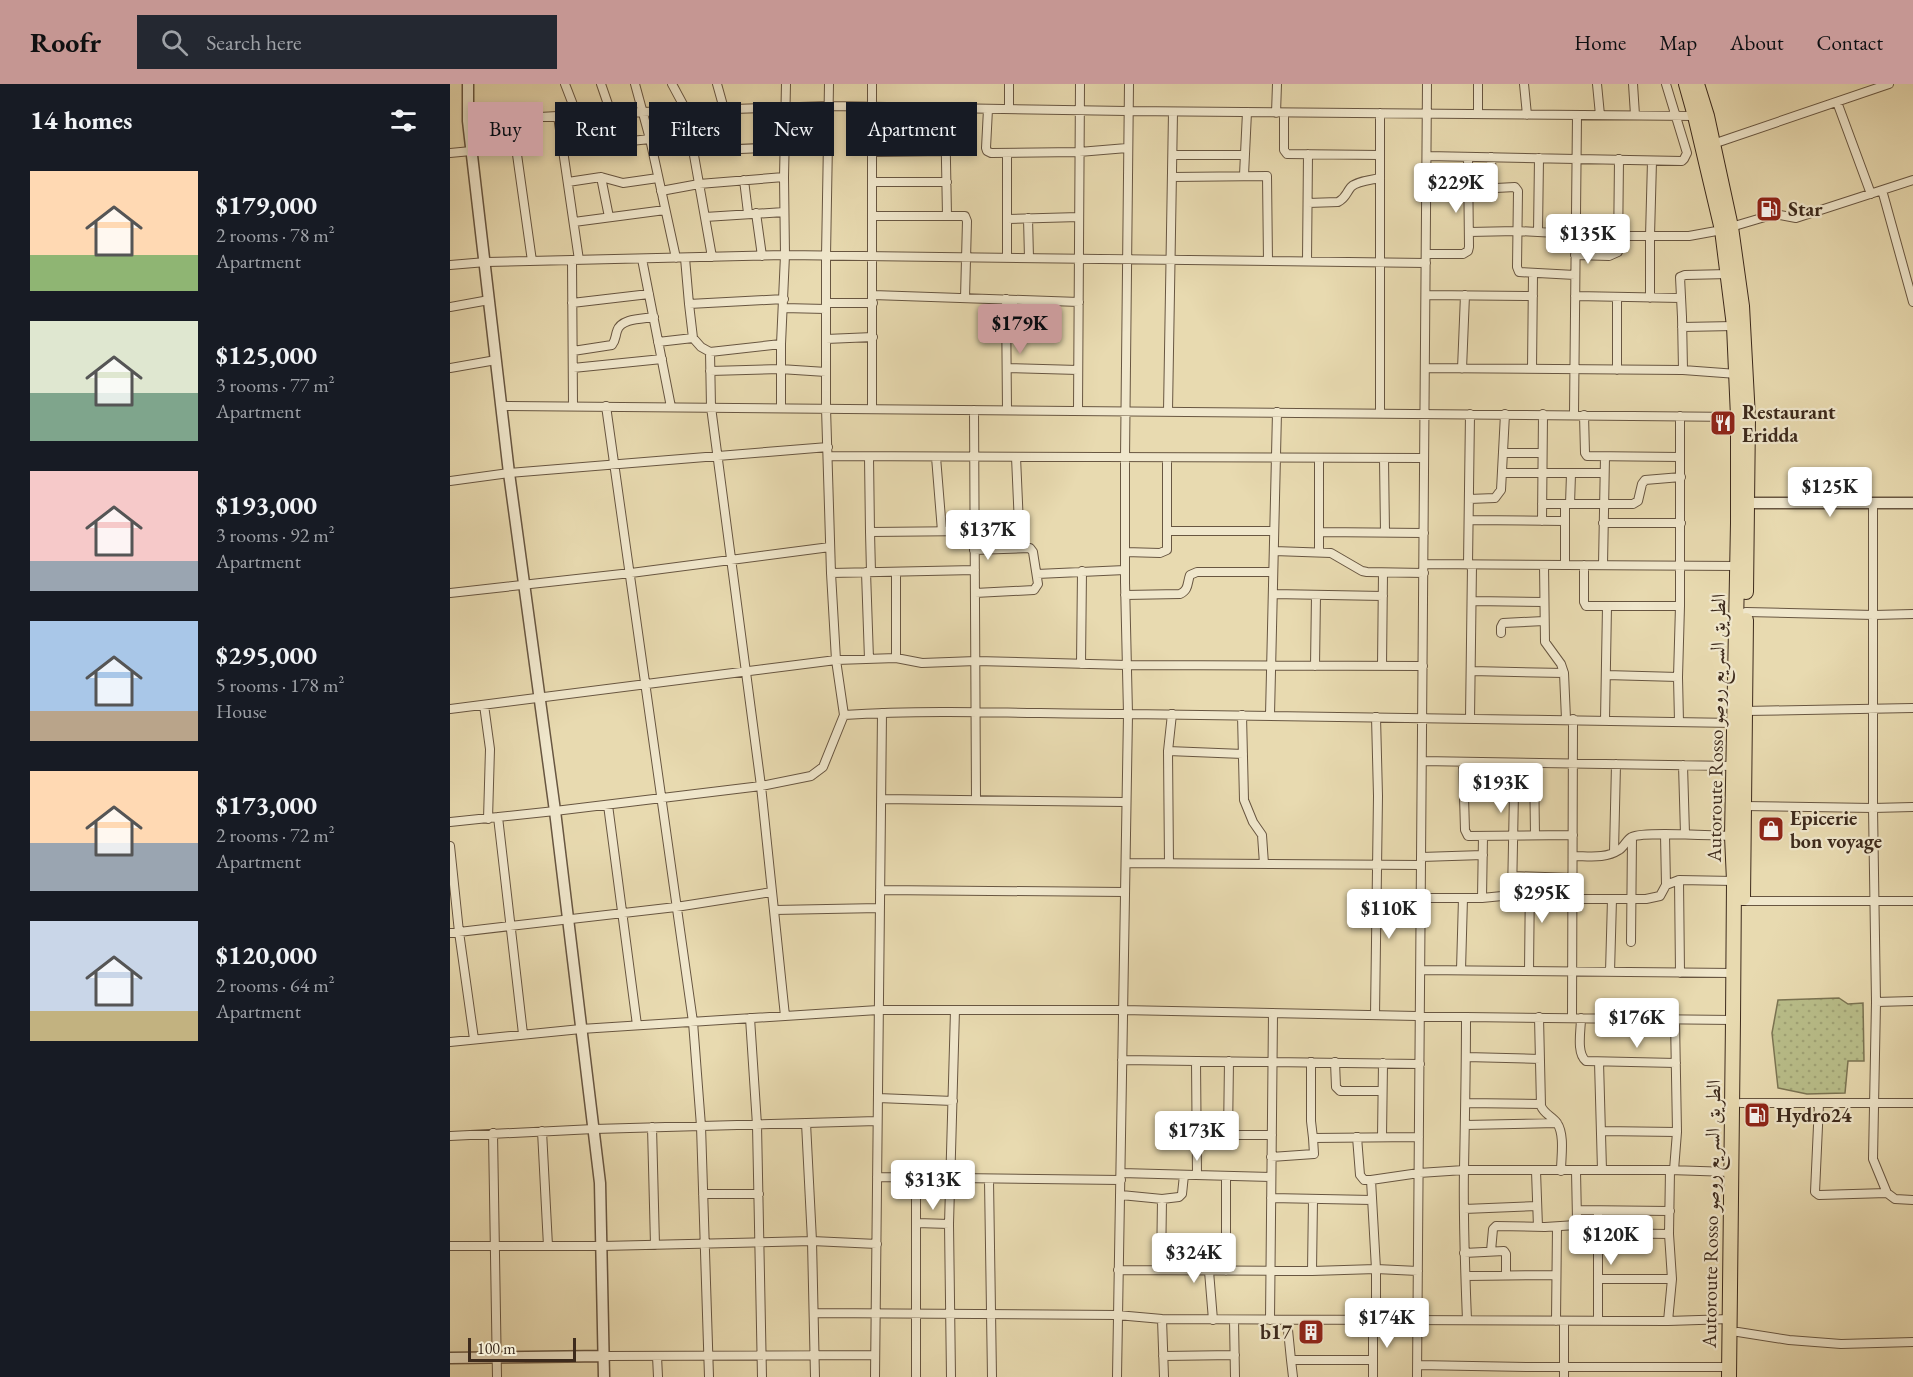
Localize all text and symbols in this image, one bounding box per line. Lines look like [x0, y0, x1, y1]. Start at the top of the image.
search box [137, 15, 557, 69]
text: Roofr [30, 24, 101, 60]
icon: search [158, 26, 191, 59]
text: Search here [206, 28, 302, 57]
text: Home [1574, 29, 1626, 56]
text: Map [1659, 29, 1697, 56]
text: About [1730, 29, 1783, 56]
text: Contact [1816, 29, 1883, 56]
chip: Buy [468, 102, 543, 156]
chip: Rent [555, 102, 637, 156]
chip: Filters [649, 102, 741, 156]
chip: New [753, 102, 834, 156]
chip: Apartment [846, 102, 977, 156]
text: 14 homes [30, 103, 132, 137]
icon: filters [387, 104, 420, 137]
pin: $229K [1414, 163, 1498, 214]
text: $229K [1428, 169, 1484, 195]
text: $179,000 [216, 188, 317, 222]
fuel station icon: Star [1754, 194, 1784, 224]
icon: home [78, 195, 150, 267]
place label: Star [1788, 196, 1823, 222]
pin: $135K [1546, 214, 1630, 265]
text: $135K [1560, 220, 1616, 246]
text: 2 rooms · 78 m² [216, 222, 335, 248]
text: Apartment [216, 248, 301, 274]
pin: $179K [978, 304, 1062, 355]
text: $179K [992, 310, 1048, 336]
text: $125,000 [216, 338, 317, 372]
icon: home [78, 345, 150, 417]
text: 3 rooms · 77 m² [216, 372, 335, 398]
text: Apartment [216, 398, 301, 424]
place label: Restaurant Eridda [1742, 399, 1836, 448]
restaurant icon: Restaurant Eridda [1708, 408, 1738, 438]
pin: $125K [1788, 467, 1872, 518]
text: $125K [1802, 473, 1858, 499]
text: $193,000 [216, 488, 317, 522]
icon: home [78, 495, 150, 567]
pin: $137K [946, 510, 1030, 561]
text: $137K [960, 516, 1016, 542]
text: 3 rooms · 92 m² [216, 522, 335, 548]
text: Apartment [216, 548, 301, 574]
street label: Autoroute Rosso الطريق السريع روصو [1701, 594, 1736, 863]
text: $295,000 [216, 638, 317, 672]
icon: home [78, 645, 150, 717]
text: 5 rooms · 178 m² [216, 672, 344, 698]
text: House [216, 698, 267, 724]
pin: $193K [1459, 763, 1543, 814]
text: $193K [1473, 769, 1529, 795]
text: $173,000 [216, 788, 317, 822]
icon: home [78, 795, 150, 867]
place label: Epicerie bon voyage [1790, 805, 1882, 854]
shop icon: Epicerie bon voyage [1756, 814, 1786, 844]
text: 2 rooms · 72 m² [216, 822, 335, 848]
text: Apartment [216, 848, 301, 874]
pin: $295K [1500, 873, 1584, 924]
text: $295K [1514, 879, 1570, 905]
pin: $110K [1347, 889, 1431, 940]
text: $110K [1361, 895, 1417, 921]
text: $120,000 [216, 938, 317, 972]
icon: home [78, 945, 150, 1017]
text: 2 rooms · 64 m² [216, 972, 335, 998]
text: Apartment [216, 998, 301, 1024]
pin: $176K [1595, 998, 1679, 1049]
text: $176K [1609, 1004, 1665, 1030]
street label: Autoroute Rosso الطريق السريع روصو [1696, 1080, 1731, 1349]
fuel station icon: Hydro24 [1742, 1100, 1772, 1130]
place label: Hydro24 [1776, 1102, 1852, 1128]
pin: $173K [1155, 1111, 1239, 1162]
text: $173K [1169, 1117, 1225, 1143]
pin: $313K [891, 1160, 975, 1211]
text: $313K [905, 1166, 961, 1192]
pin: $120K [1569, 1215, 1653, 1266]
text: $120K [1583, 1221, 1639, 1247]
pin: $324K [1152, 1233, 1236, 1284]
text: $324K [1166, 1239, 1222, 1265]
pin: $174K [1345, 1298, 1429, 1349]
text: $174K [1359, 1304, 1415, 1330]
building icon: b17 [1296, 1317, 1326, 1347]
place label: b17 [1260, 1319, 1292, 1345]
scale bar [468, 1335, 576, 1362]
text: 100 m [477, 1338, 516, 1359]

